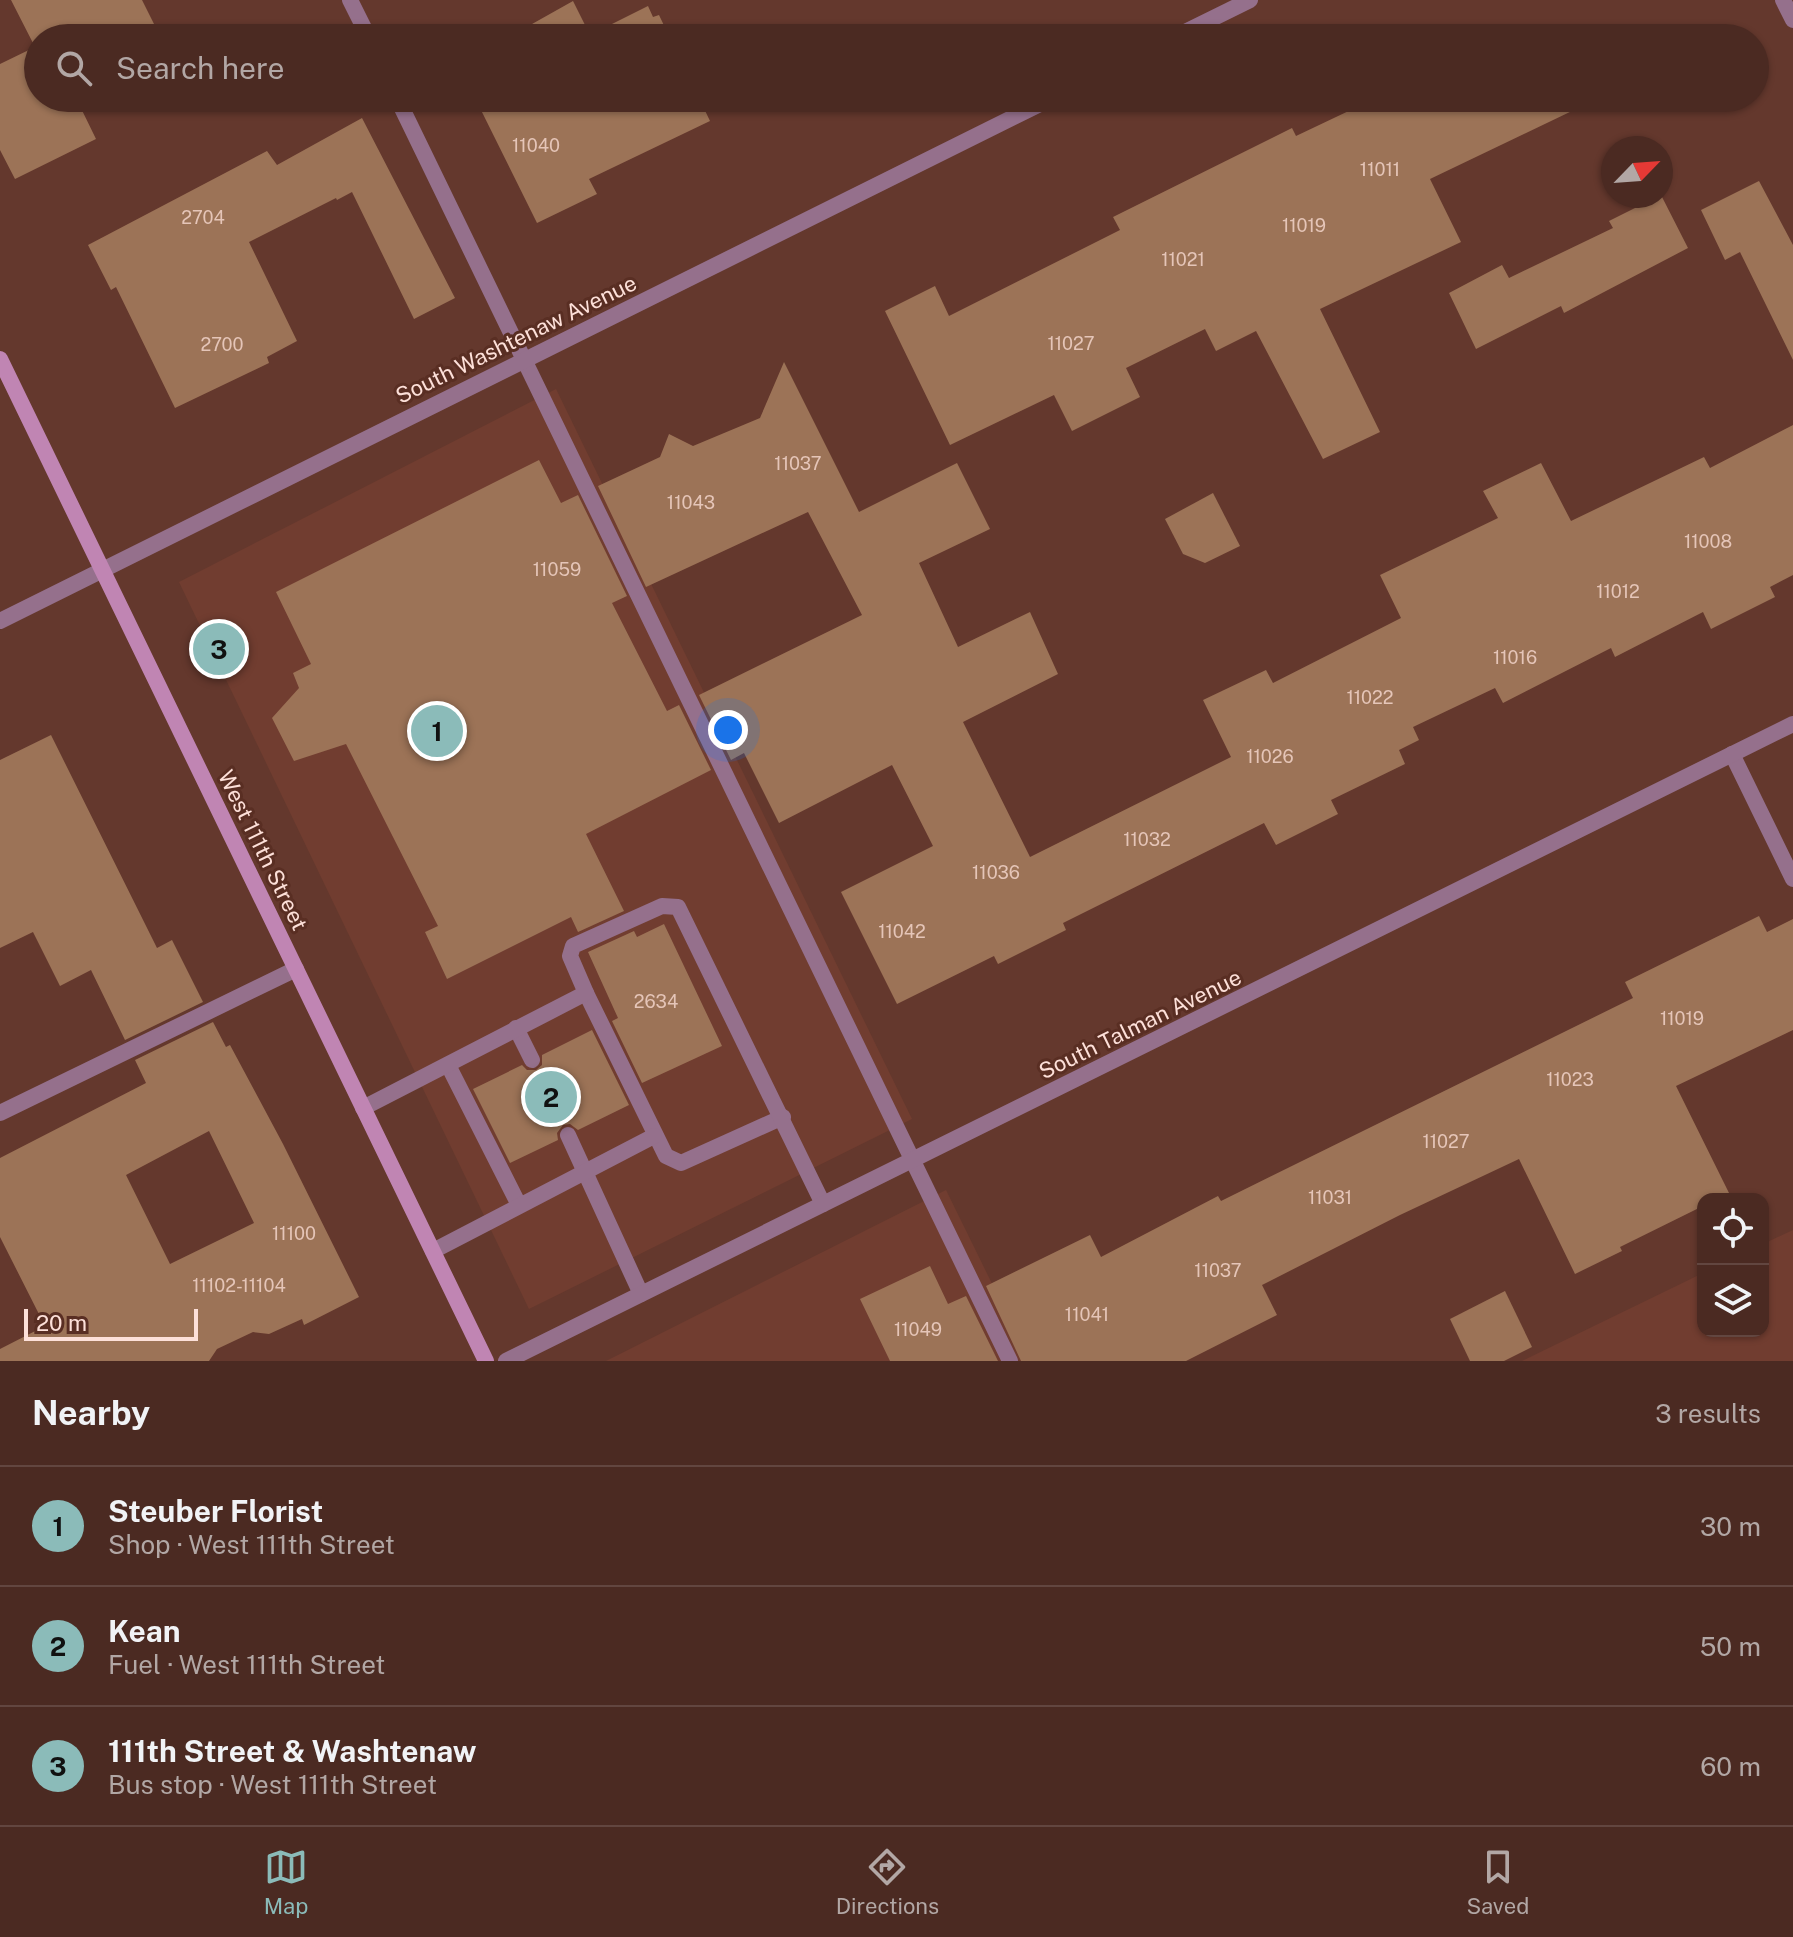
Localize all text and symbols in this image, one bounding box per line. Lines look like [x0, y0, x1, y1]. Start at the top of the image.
search box [24, 24, 1769, 112]
icon: search [52, 46, 96, 90]
text: Search here [116, 50, 284, 86]
house number: 11040 [512, 135, 560, 156]
north arrow [1601, 136, 1673, 208]
house number: 11011 [1360, 159, 1400, 180]
house number: 2704 [181, 207, 225, 228]
house number: 11019 [1282, 215, 1326, 236]
house number: 11021 [1161, 249, 1205, 270]
street label: South Washtenaw Avenue [391, 269, 641, 409]
house number: 11027 [1047, 333, 1095, 354]
house number: 2700 [200, 334, 244, 355]
house number: 11037 [774, 453, 822, 474]
house number: 11043 [667, 492, 715, 513]
house number: 11008 [1684, 531, 1732, 552]
house number: 11059 [533, 559, 581, 580]
house number: 11012 [1596, 581, 1640, 602]
pin: 3 [193, 619, 245, 679]
house number: 11016 [1493, 647, 1537, 668]
house number: 11022 [1346, 687, 1394, 708]
pin: 1 [411, 701, 463, 761]
your location [708, 710, 748, 750]
house number: 11026 [1246, 746, 1294, 767]
street label: West 111th Street [213, 766, 313, 934]
house number: 11032 [1123, 829, 1171, 850]
house number: 11036 [972, 862, 1020, 883]
house number: 11042 [878, 921, 926, 942]
street label: South Talman Avenue [1035, 964, 1245, 1084]
house number: 2634 [634, 991, 678, 1012]
house number: 11019 [1660, 1008, 1704, 1029]
pin: 2 [525, 1067, 577, 1127]
house number: 11023 [1546, 1069, 1594, 1090]
house number: 11027 [1422, 1131, 1470, 1152]
house number: 11031 [1308, 1187, 1352, 1208]
map controls [1697, 1193, 1769, 1337]
button: locate [1697, 1193, 1769, 1265]
house number: 11100 [272, 1223, 316, 1244]
house number: 11037 [1194, 1260, 1242, 1281]
button: layers [1697, 1265, 1769, 1337]
house number: 11102-11104 [192, 1275, 286, 1296]
house number: 11041 [1065, 1304, 1109, 1325]
scale bar [24, 1305, 198, 1341]
text: 20 m [36, 1310, 87, 1336]
house number: 11049 [894, 1319, 942, 1340]
text: Nearby [32, 1393, 150, 1433]
text: 3 results [1655, 1398, 1761, 1429]
text: Steuber Florist [108, 1493, 323, 1529]
text: 1 [52, 1511, 64, 1542]
text: 30 m [1700, 1511, 1761, 1542]
text: Shop · West 111th Street [108, 1529, 395, 1560]
text: Kean [108, 1613, 181, 1649]
text: 2 [50, 1631, 66, 1662]
text: 50 m [1700, 1631, 1761, 1662]
text: Fuel · West 111th Street [108, 1649, 385, 1680]
text: 111th Street & Washtenaw [108, 1733, 476, 1769]
text: 3 [49, 1751, 67, 1782]
text: 60 m [1700, 1751, 1761, 1782]
text: Bus stop · West 111th Street [108, 1769, 437, 1800]
tab: Map [264, 1845, 308, 1919]
tab: Directions [836, 1845, 939, 1919]
tab: Saved [1466, 1845, 1529, 1919]

